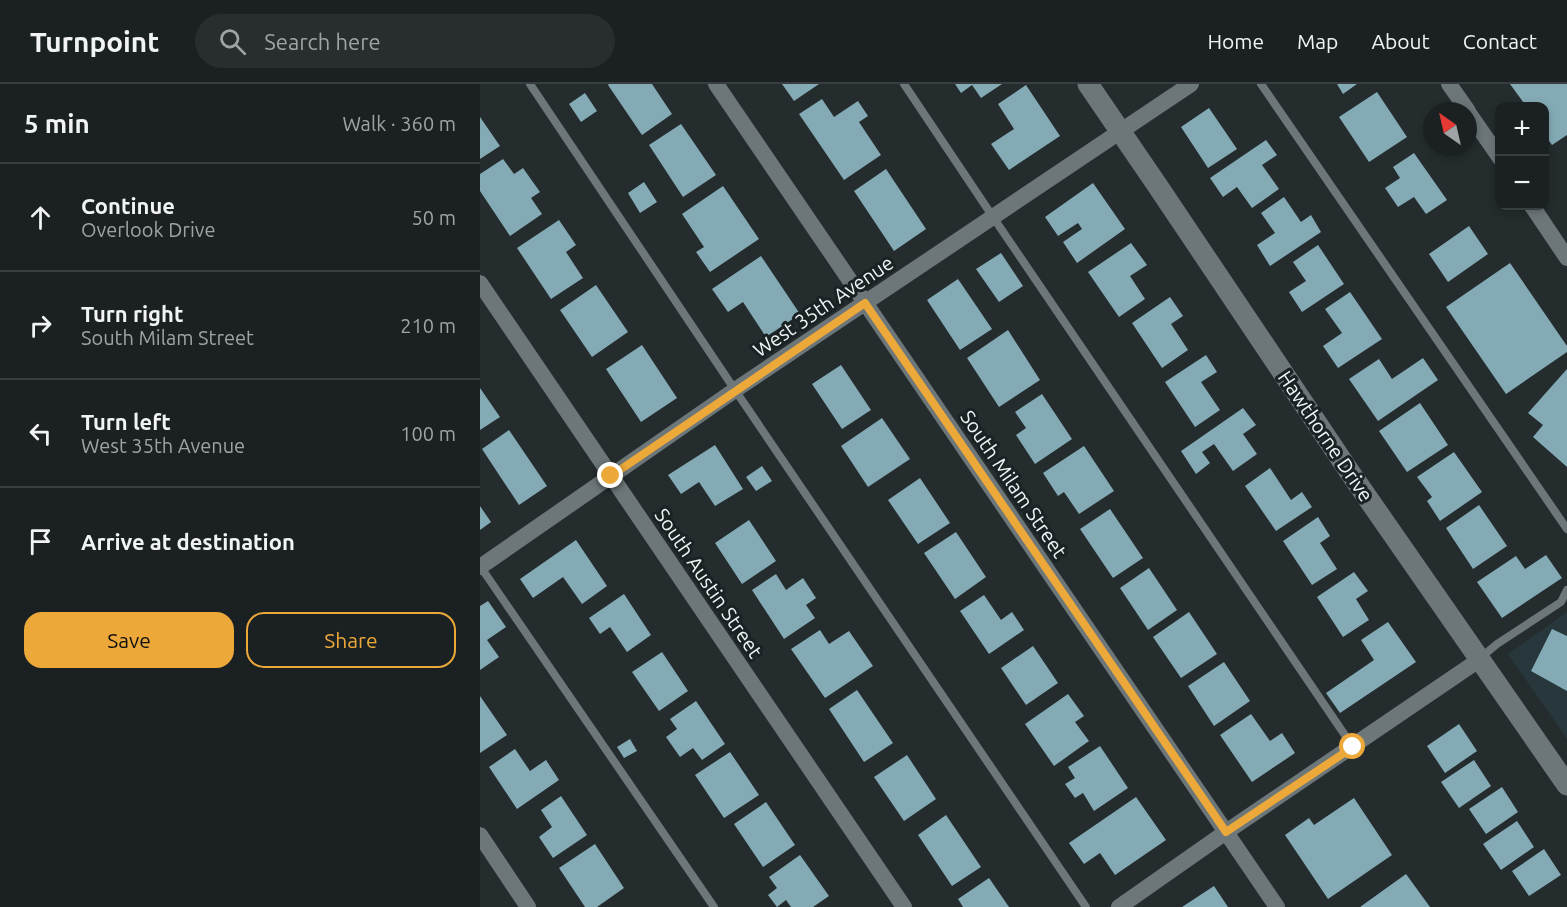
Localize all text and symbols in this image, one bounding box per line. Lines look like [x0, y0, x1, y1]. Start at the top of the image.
search box [195, 14, 615, 68]
icon: search [216, 25, 249, 58]
text: Turnpoint [30, 26, 159, 57]
text: Search here [264, 29, 381, 54]
text: Home [1207, 29, 1264, 53]
text: Map [1297, 29, 1338, 53]
text: About [1371, 29, 1430, 53]
text: Contact [1463, 29, 1537, 53]
north arrow [1423, 102, 1477, 156]
map controls [1495, 102, 1549, 210]
button: + [1495, 102, 1549, 156]
text: 5 min [24, 109, 90, 138]
text: Walk · 360 m [343, 112, 456, 135]
button: − [1495, 156, 1549, 210]
text: Continue [81, 193, 175, 218]
icon: ahead [24, 201, 57, 234]
text: 50 m [412, 206, 456, 229]
text: Overlook Drive [81, 218, 215, 241]
street label: West 35th Avenue [749, 251, 897, 361]
text: Turn right [81, 301, 183, 326]
icon: right [24, 309, 57, 342]
text: 210 m [400, 314, 456, 337]
text: South Milam Street [81, 326, 254, 349]
street label: Hawthorne Drive [1274, 366, 1378, 506]
street label: South Milam Street [956, 406, 1072, 562]
text: Turn left [81, 409, 171, 434]
icon: left [24, 417, 57, 450]
text: 100 m [400, 422, 456, 445]
text: West 35th Avenue [81, 434, 245, 457]
route end [597, 462, 623, 488]
street label: South Austin Street [651, 504, 768, 662]
icon: arrive [24, 525, 57, 558]
text: Arrive at destination [81, 529, 295, 554]
button: Save [24, 612, 234, 668]
button: Share [246, 612, 456, 668]
route start [1339, 733, 1365, 759]

